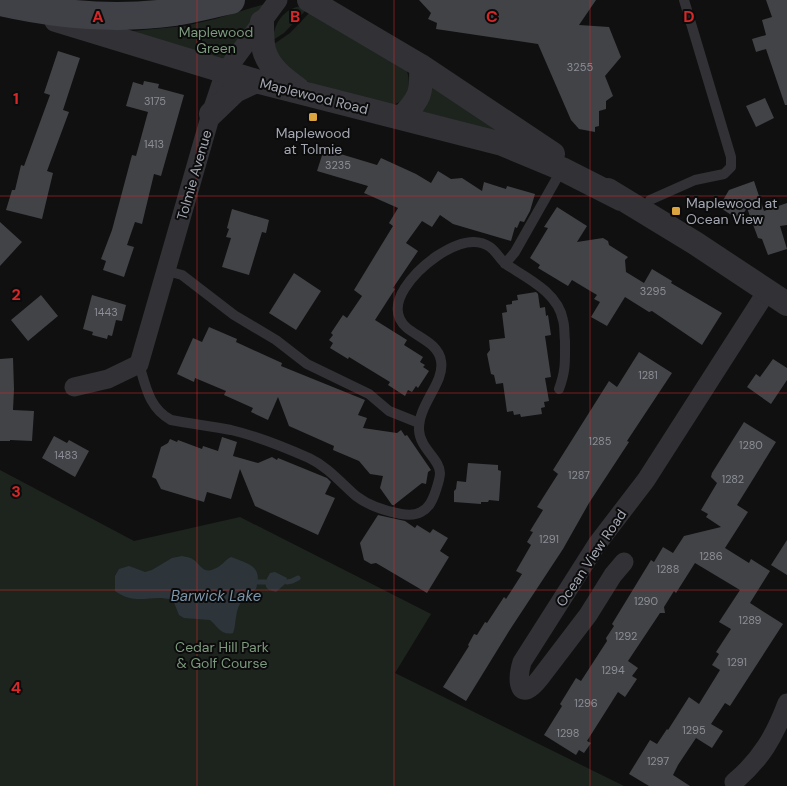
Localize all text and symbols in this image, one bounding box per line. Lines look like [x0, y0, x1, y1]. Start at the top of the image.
text: A [92, 6, 104, 27]
text: B [290, 6, 300, 27]
text: C [486, 6, 498, 27]
text: D [683, 6, 695, 27]
park label: Maplewood Green [179, 23, 253, 57]
house number: 3255 [567, 60, 593, 74]
street label: Maplewood Road [258, 74, 370, 118]
text: 1 [13, 88, 19, 109]
house number: 3175 [144, 94, 166, 108]
marker: Maplewood at Tolmie [307, 111, 319, 123]
place label: Maplewood at Tolmie [276, 124, 350, 158]
street label: Tolmie Avenue [173, 128, 215, 222]
house number: 1413 [144, 137, 164, 151]
house number: 3235 [325, 158, 351, 172]
place label: Maplewood at Ocean View [686, 194, 777, 228]
marker: Maplewood at Ocean View [670, 205, 682, 217]
text: 2 [11, 284, 21, 305]
house number: 3295 [640, 284, 666, 298]
house number: 1443 [94, 305, 118, 319]
house number: 1281 [638, 368, 658, 382]
house number: 1285 [589, 434, 612, 448]
house number: 1280 [739, 438, 763, 452]
house number: 1483 [54, 448, 78, 462]
house number: 1287 [568, 468, 590, 482]
house number: 1282 [722, 472, 744, 486]
text: 3 [11, 481, 21, 502]
street label: Ocean View Road [552, 506, 630, 610]
house number: 1291 [539, 532, 559, 546]
house number: 1286 [699, 549, 723, 563]
house number: 1288 [657, 562, 679, 576]
water label: Barwick Lake [171, 586, 262, 606]
house number: 1290 [634, 594, 658, 608]
house number: 1289 [739, 613, 762, 627]
house number: 1292 [615, 629, 637, 643]
park label: Cedar Hill Park & Golf Course [175, 638, 269, 672]
house number: 1291 [727, 655, 747, 669]
house number: 1294 [601, 663, 625, 677]
text: 4 [11, 677, 21, 698]
house number: 1296 [574, 696, 598, 710]
house number: 1295 [682, 723, 706, 737]
house number: 1298 [556, 726, 580, 740]
house number: 1297 [647, 754, 669, 768]

